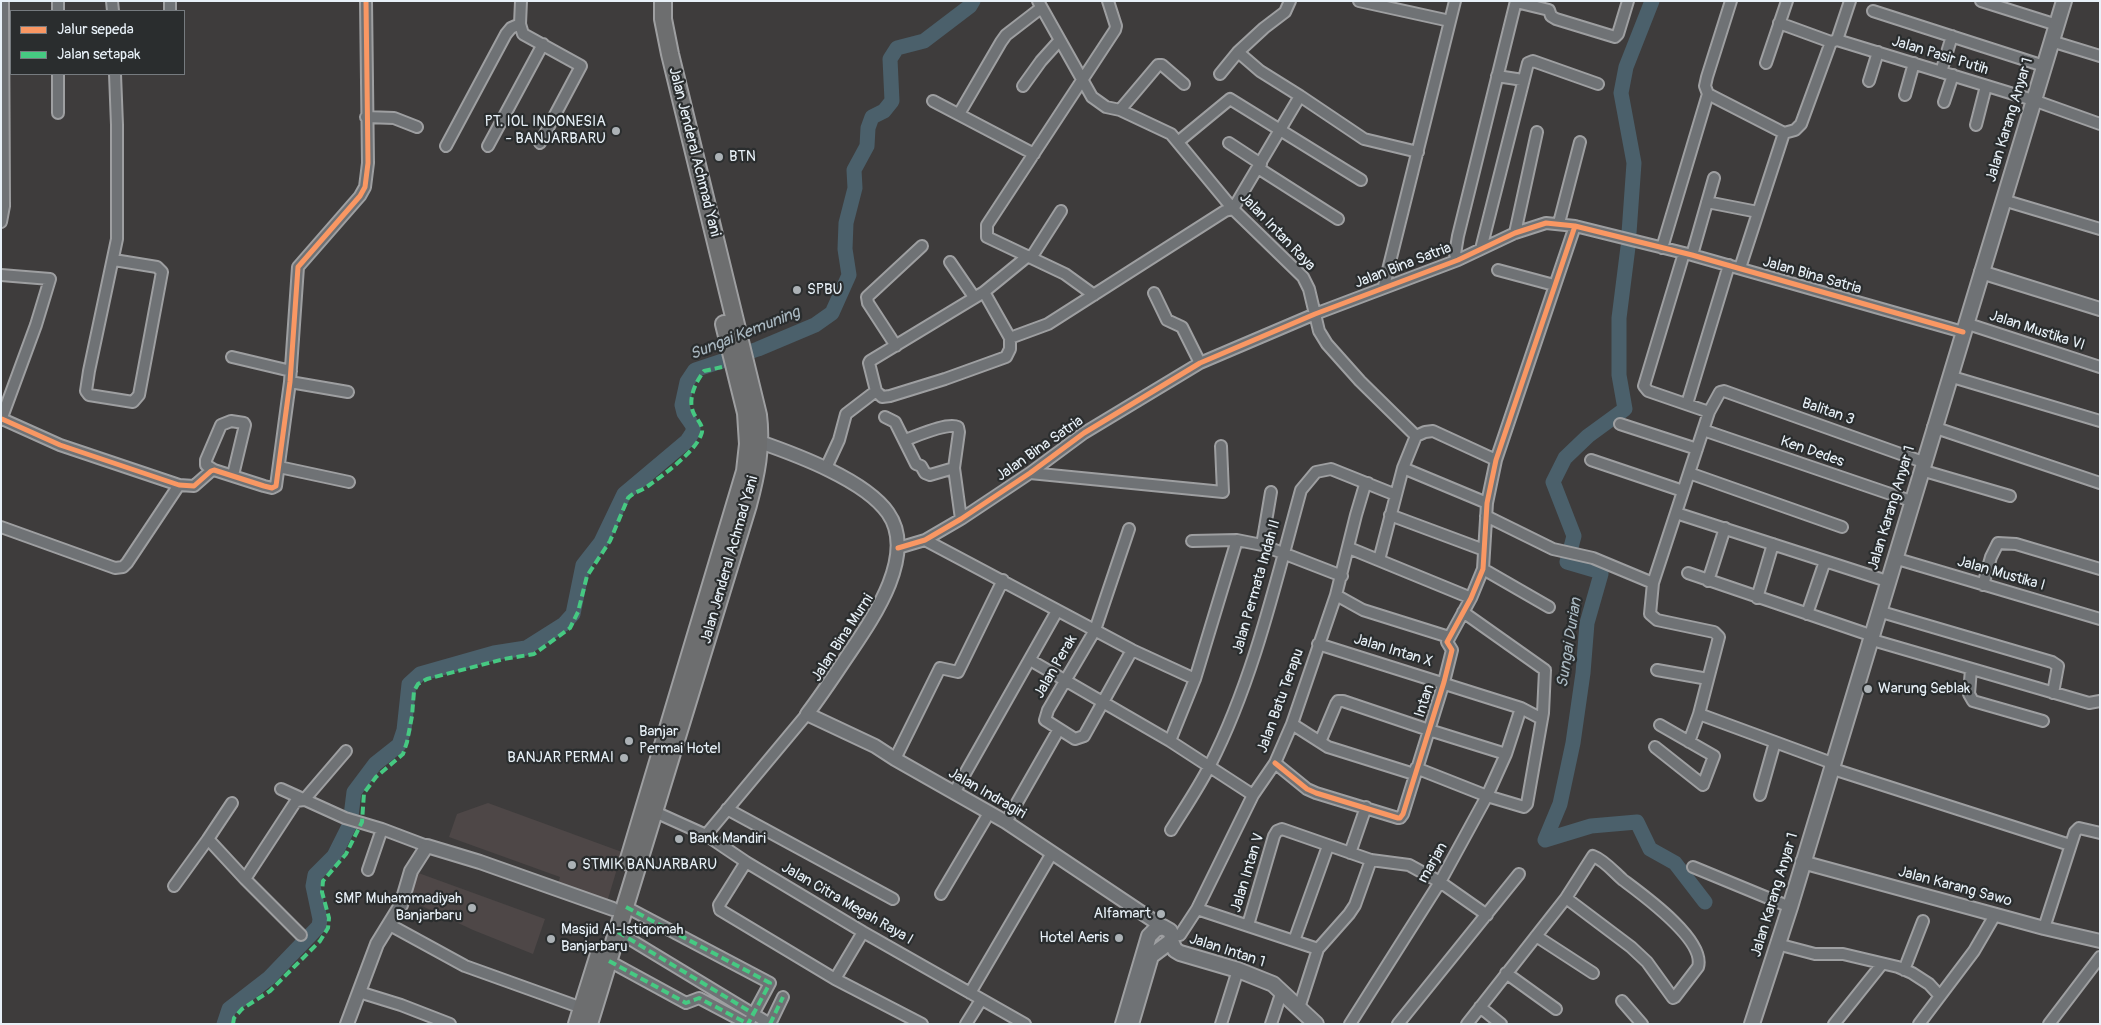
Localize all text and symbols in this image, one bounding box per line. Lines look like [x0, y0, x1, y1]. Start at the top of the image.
legend [10, 10, 185, 75]
text: Jalur sepeda [57, 20, 134, 39]
street label: Jalan Pasir Putih [1889, 33, 1991, 79]
text: Jalan setapak [57, 45, 140, 64]
street label: Jalan Karang Anyar 1 [1983, 56, 2037, 184]
street label: Jalan Jenderal Achmad Yani [664, 65, 724, 239]
place label: PT. IOL INDONESIA - BANJARBARU [484, 113, 606, 148]
marker: PT. IOL INDONESIA - BANJARBARU [610, 125, 622, 137]
place label: BTN [729, 148, 756, 166]
marker: BTN [713, 151, 725, 163]
street label: Jalan Intan Raya [1235, 189, 1319, 275]
street label: Jalan Bina Satria [1352, 239, 1454, 293]
street label: Jalan Bina Satria [1760, 253, 1864, 299]
place label: SPBU [807, 281, 842, 299]
marker: SPBU [791, 284, 803, 296]
water label: Sungai Kemuning [687, 303, 803, 365]
street label: Jalan Mustika VI [1987, 307, 2087, 355]
street label: Balitan 3 [1799, 395, 1857, 429]
street label: Jalan Bina Satria [993, 412, 1087, 486]
street label: Ken Dedes [1778, 433, 1846, 471]
street label: Jalan Karang Anyar 1 [1865, 444, 1919, 572]
street label: Jalan Jenderal Achmad Yani [697, 474, 763, 646]
street label: Jalan Permata Indah II [1229, 518, 1285, 656]
street label: Jalan Mustika I [1955, 553, 2047, 595]
street label: Jalan Bina Murni [808, 591, 878, 685]
water label: Sungai Durian [1553, 597, 1587, 689]
street label: Jalan Intan X [1351, 630, 1435, 672]
street label: Jalan Perak [1031, 632, 1081, 702]
street label: Jalan Batu Terapu [1254, 646, 1308, 756]
place label: Warung Seblak [1878, 680, 1970, 698]
street label: Intan [1411, 682, 1439, 720]
marker: Warung Seblak [1862, 683, 1874, 695]
place label: Banjar Permai Hotel [639, 723, 721, 758]
marker: Banjar Permai Hotel [623, 735, 635, 747]
place label: BANJAR PERMAI [507, 749, 614, 767]
marker: BANJAR PERMAI [618, 752, 630, 764]
street label: Jalan Indragiri [945, 765, 1029, 823]
place label: Bank Mandiri [689, 830, 766, 848]
street label: Jalan Intan V [1227, 831, 1269, 915]
street label: Jalan Karang Anyar 1 [1748, 831, 1802, 959]
marker: Bank Mandiri [673, 833, 685, 845]
street label: marjan [1414, 839, 1452, 887]
place label: STMIK BANJARBARU [582, 856, 717, 874]
marker: STMIK BANJARBARU [566, 859, 578, 871]
street label: Jalan Citra Megah Raya I [778, 859, 916, 949]
street label: Jalan Karang Sawo [1896, 863, 2014, 911]
place label: SMP Muhammadiyah Banjarbaru [335, 890, 462, 925]
marker: SMP Muhammadiyah Banjarbaru [466, 902, 478, 914]
place label: Alfamart [1094, 905, 1151, 923]
marker: Alfamart [1155, 908, 1167, 920]
place label: Masjid Al-Istiqomah Banjarbaru [561, 921, 684, 956]
place label: Hotel Aeris [1039, 929, 1109, 947]
street label: Jalan Intan 1 [1187, 930, 1267, 972]
marker: Hotel Aeris [1113, 932, 1125, 944]
marker: Masjid Al-Istiqomah Banjarbaru [545, 933, 557, 945]

